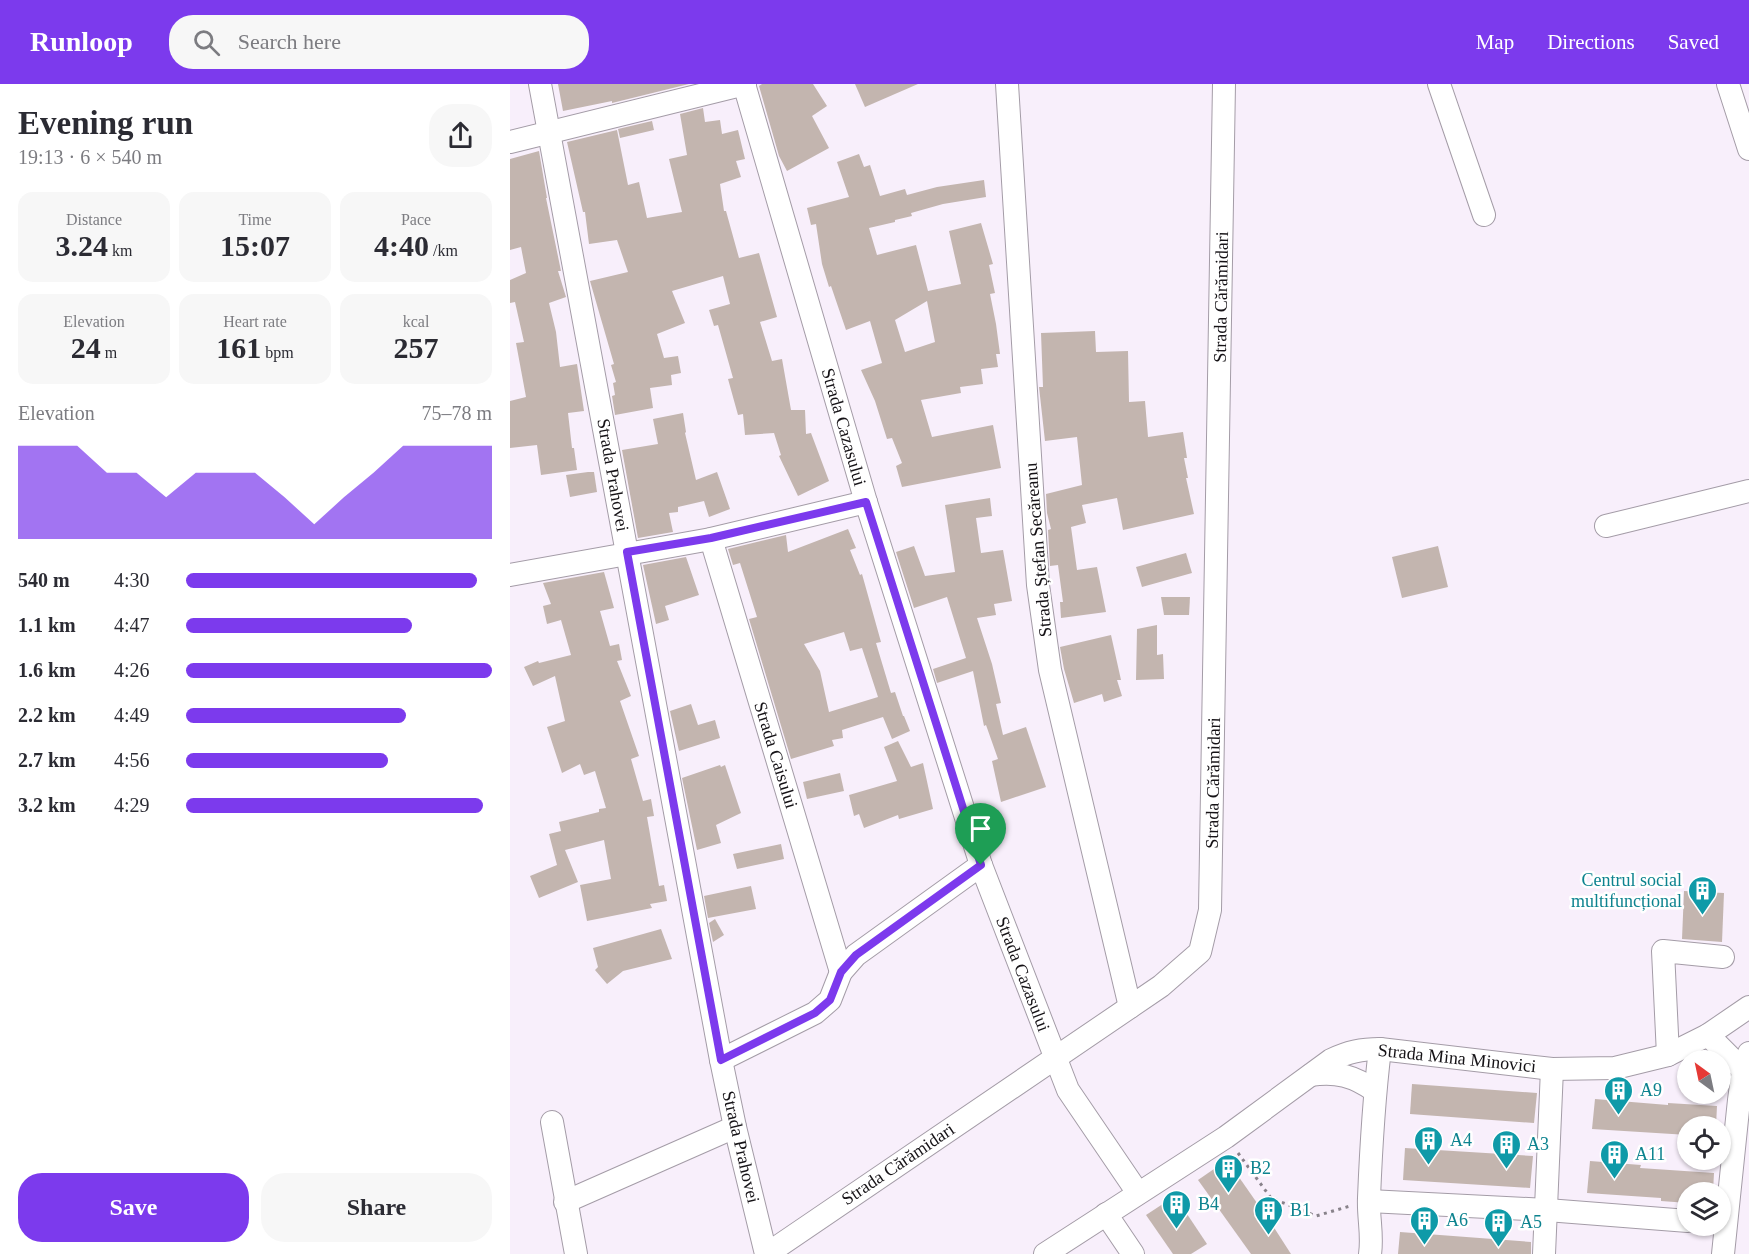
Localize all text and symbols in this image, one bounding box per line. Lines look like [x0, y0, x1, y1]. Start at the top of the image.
search box [169, 15, 589, 69]
text: Runloop [30, 26, 133, 57]
icon: search [190, 26, 223, 59]
text: Search here [238, 29, 341, 54]
text: Map [1476, 30, 1514, 54]
text: Directions [1547, 30, 1635, 54]
text: Saved [1668, 30, 1719, 54]
button: share [429, 104, 492, 167]
text: Evening run [18, 105, 193, 141]
text: 19:13 · 6 × 540 m [18, 146, 162, 168]
text: Distance [66, 211, 122, 228]
text: Time [238, 211, 272, 228]
text: Pace [401, 211, 431, 228]
text: 3.24 [56, 229, 108, 262]
text: 15:07 [220, 229, 290, 262]
text: 4:40 [374, 229, 429, 262]
street label: Strada Cărămidari [1210, 231, 1232, 363]
text: km [108, 242, 132, 259]
text: /km [429, 242, 458, 259]
text: Elevation [63, 313, 125, 330]
text: Heart rate [223, 313, 287, 330]
text: kcal [403, 313, 429, 330]
text: 24 [71, 331, 101, 364]
text: 161 [216, 331, 261, 364]
text: 257 [394, 331, 439, 364]
text: m [101, 344, 117, 361]
text: bpm [261, 344, 294, 361]
street label: Strada Cazasului [818, 366, 870, 488]
text: Elevation [18, 402, 95, 424]
text: 75–78 m [421, 402, 492, 424]
street label: Strada Prahovei [593, 417, 633, 533]
street label: Strada Ștefan Secăreanu [1020, 462, 1056, 638]
text: 540 m [18, 569, 70, 591]
text: 4:30 [114, 569, 150, 591]
text: 1.1 km [18, 614, 76, 636]
text: 4:47 [114, 614, 150, 636]
text: 1.6 km [18, 659, 76, 681]
text: 4:26 [114, 659, 150, 681]
street label: Strada Caisului [750, 699, 802, 811]
text: 2.2 km [18, 704, 76, 726]
text: 4:49 [114, 704, 150, 726]
street label: Strada Cărămidari [1202, 717, 1224, 849]
text: 2.7 km [18, 749, 76, 771]
text: 4:56 [114, 749, 150, 771]
text: 3.2 km [18, 794, 76, 816]
text: 4:29 [114, 794, 150, 816]
pin [955, 803, 1006, 865]
icon: arrive [964, 812, 997, 845]
place label: Centrul social multifuncțional [1571, 870, 1682, 911]
building icon: Centrul social multifuncțional [1687, 874, 1719, 916]
street label: Strada Cazasului [992, 914, 1054, 1034]
street label: Strada Mina Minovici [1377, 1040, 1537, 1076]
north arrow [1677, 1050, 1731, 1104]
map controls [1677, 1050, 1731, 1236]
building icon: A9 [1603, 1074, 1635, 1116]
place label: A9 [1640, 1080, 1662, 1100]
street label: Strada Prahovei [718, 1089, 764, 1205]
button: locate [1677, 1116, 1731, 1170]
street label: Strada Cărămidari [838, 1119, 958, 1209]
building icon: A4 [1413, 1124, 1445, 1166]
building icon: A3 [1490, 1128, 1522, 1170]
place label: A4 [1450, 1130, 1472, 1150]
place label: A3 [1527, 1134, 1549, 1154]
building icon: A11 [1598, 1138, 1630, 1180]
place label: A11 [1635, 1144, 1665, 1164]
building icon: B2 [1213, 1152, 1245, 1194]
place label: B2 [1250, 1158, 1271, 1178]
button: Save [18, 1173, 249, 1242]
button: Share [261, 1173, 492, 1242]
button: layers [1677, 1182, 1731, 1236]
building icon: B4 [1161, 1188, 1193, 1230]
place label: B4 [1198, 1194, 1219, 1214]
building icon: B1 [1253, 1194, 1285, 1236]
place label: B1 [1290, 1200, 1311, 1220]
building icon: A6 [1409, 1204, 1441, 1246]
building icon: A5 [1483, 1206, 1515, 1248]
place label: A6 [1446, 1210, 1468, 1230]
place label: A5 [1520, 1212, 1542, 1232]

